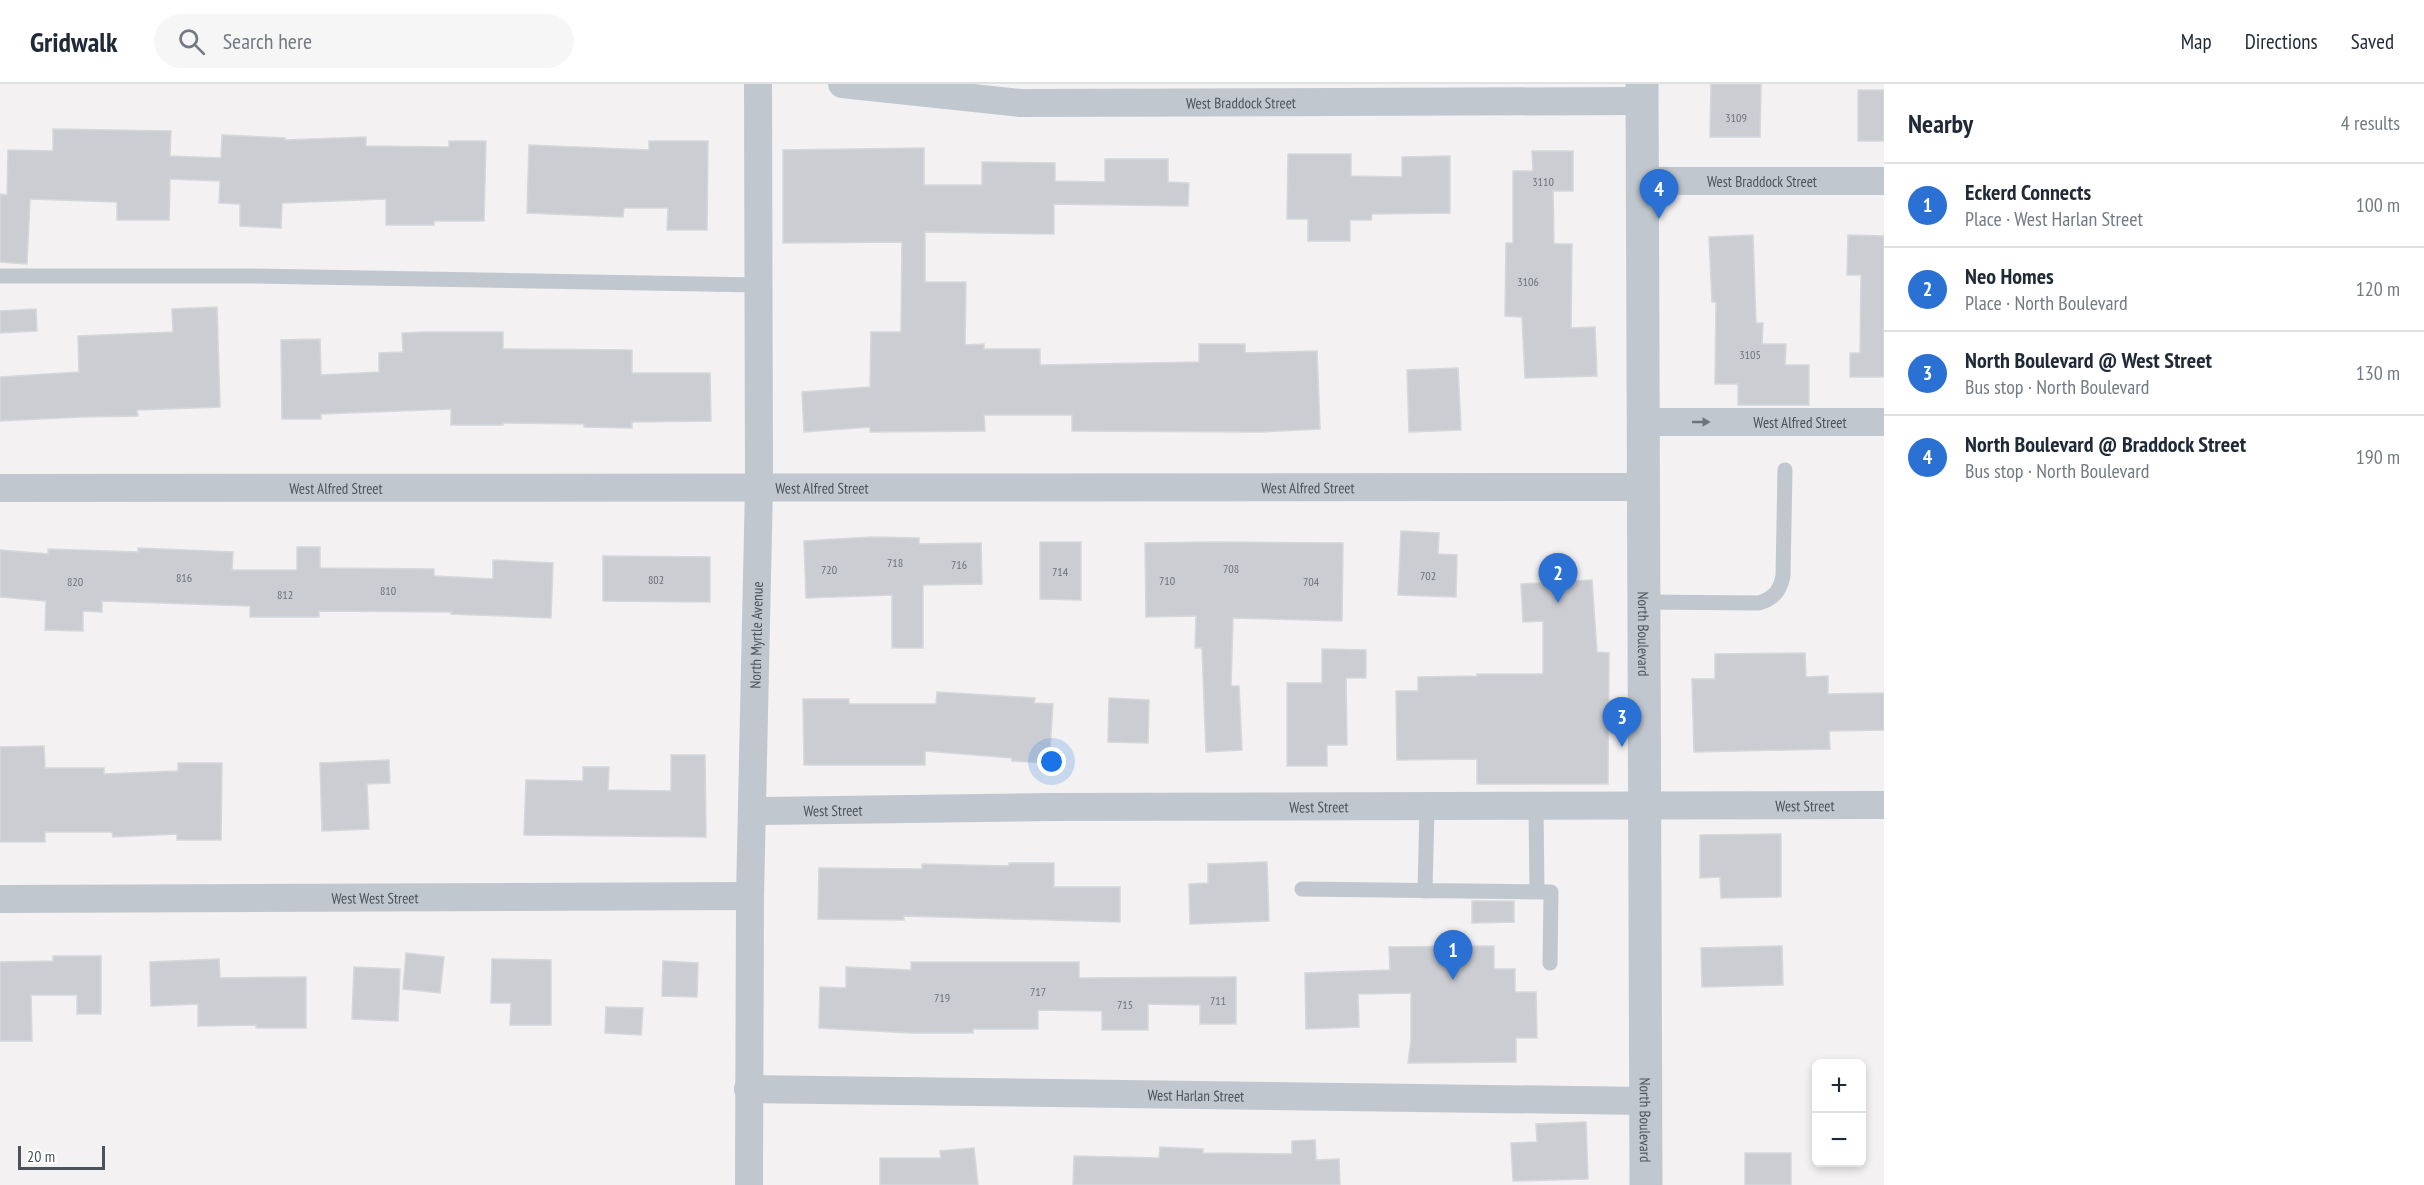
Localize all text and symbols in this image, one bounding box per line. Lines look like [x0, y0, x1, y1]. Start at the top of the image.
search box [154, 14, 574, 68]
text: Gridwalk [30, 23, 118, 60]
icon: search [175, 25, 208, 58]
text: Search here [223, 27, 312, 55]
text: Map [2181, 28, 2212, 55]
text: Directions [2245, 28, 2318, 55]
text: Saved [2351, 28, 2394, 55]
street label: West Braddock Street [1186, 93, 1296, 112]
text: Nearby [1908, 107, 1973, 140]
house number: 3109 [1725, 110, 1747, 125]
text: 4 results [2341, 110, 2400, 136]
pin: 4 [1640, 170, 1678, 219]
street label: West Braddock Street [1707, 172, 1817, 191]
house number: 3110 [1532, 174, 1554, 189]
text: Eckerd Connects [1965, 178, 2091, 206]
text: 1 [1923, 192, 1932, 218]
text: 100 m [2356, 192, 2400, 218]
text: Place · West Harlan Street [1965, 206, 2143, 232]
text: Neo Homes [1965, 262, 2054, 290]
house number: 3106 [1517, 274, 1539, 289]
text: 2 [1923, 276, 1932, 302]
text: 120 m [2356, 276, 2400, 302]
text: Place · North Boulevard [1965, 290, 2128, 316]
text: North Boulevard @ West Street [1965, 346, 2212, 374]
house number: 3105 [1739, 347, 1761, 362]
text: 3 [1923, 360, 1932, 386]
text: 130 m [2356, 360, 2400, 386]
text: Bus stop · North Boulevard [1965, 374, 2149, 400]
street label: West Alfred Street [1753, 413, 1847, 432]
one-way arrow [1691, 417, 1710, 427]
text: North Boulevard @ Braddock Street [1965, 430, 2246, 458]
text: 4 [1923, 444, 1932, 470]
text: 190 m [2356, 444, 2400, 470]
text: Bus stop · North Boulevard [1965, 458, 2149, 484]
street label: West Alfred Street [289, 478, 383, 497]
street label: West Alfred Street [775, 478, 869, 497]
street label: West Alfred Street [1261, 478, 1355, 497]
pin: 2 [1538, 554, 1578, 603]
house number: 718 [887, 555, 903, 570]
house number: 716 [951, 557, 967, 572]
house number: 708 [1223, 561, 1239, 576]
house number: 720 [821, 562, 837, 577]
house number: 714 [1052, 564, 1069, 579]
house number: 702 [1420, 568, 1436, 583]
house number: 816 [176, 570, 192, 585]
house number: 802 [648, 572, 664, 587]
house number: 710 [1159, 573, 1175, 588]
house number: 820 [67, 574, 83, 589]
house number: 704 [1303, 574, 1320, 589]
street label: North Myrtle Avenue [745, 581, 766, 689]
house number: 810 [380, 583, 396, 598]
house number: 812 [277, 587, 293, 602]
street label: North Boulevard [1634, 591, 1654, 677]
pin: 3 [1602, 698, 1642, 747]
your location [1037, 747, 1066, 776]
street label: West Street [1775, 796, 1835, 815]
street label: West Street [1289, 797, 1349, 816]
street label: West Street [803, 800, 863, 820]
street label: West West Street [331, 888, 419, 907]
pin: 1 [1434, 930, 1472, 980]
house number: 717 [1030, 984, 1046, 999]
house number: 719 [934, 990, 950, 1005]
house number: 711 [1210, 993, 1226, 1008]
house number: 715 [1117, 997, 1133, 1012]
map controls [1812, 1059, 1866, 1167]
button: + [1812, 1059, 1866, 1113]
street label: North Boulevard [1636, 1077, 1655, 1163]
street label: West Harlan Street [1147, 1085, 1244, 1105]
button: − [1812, 1113, 1866, 1167]
scale bar [18, 1143, 105, 1170]
text: 20 m [27, 1146, 55, 1166]

